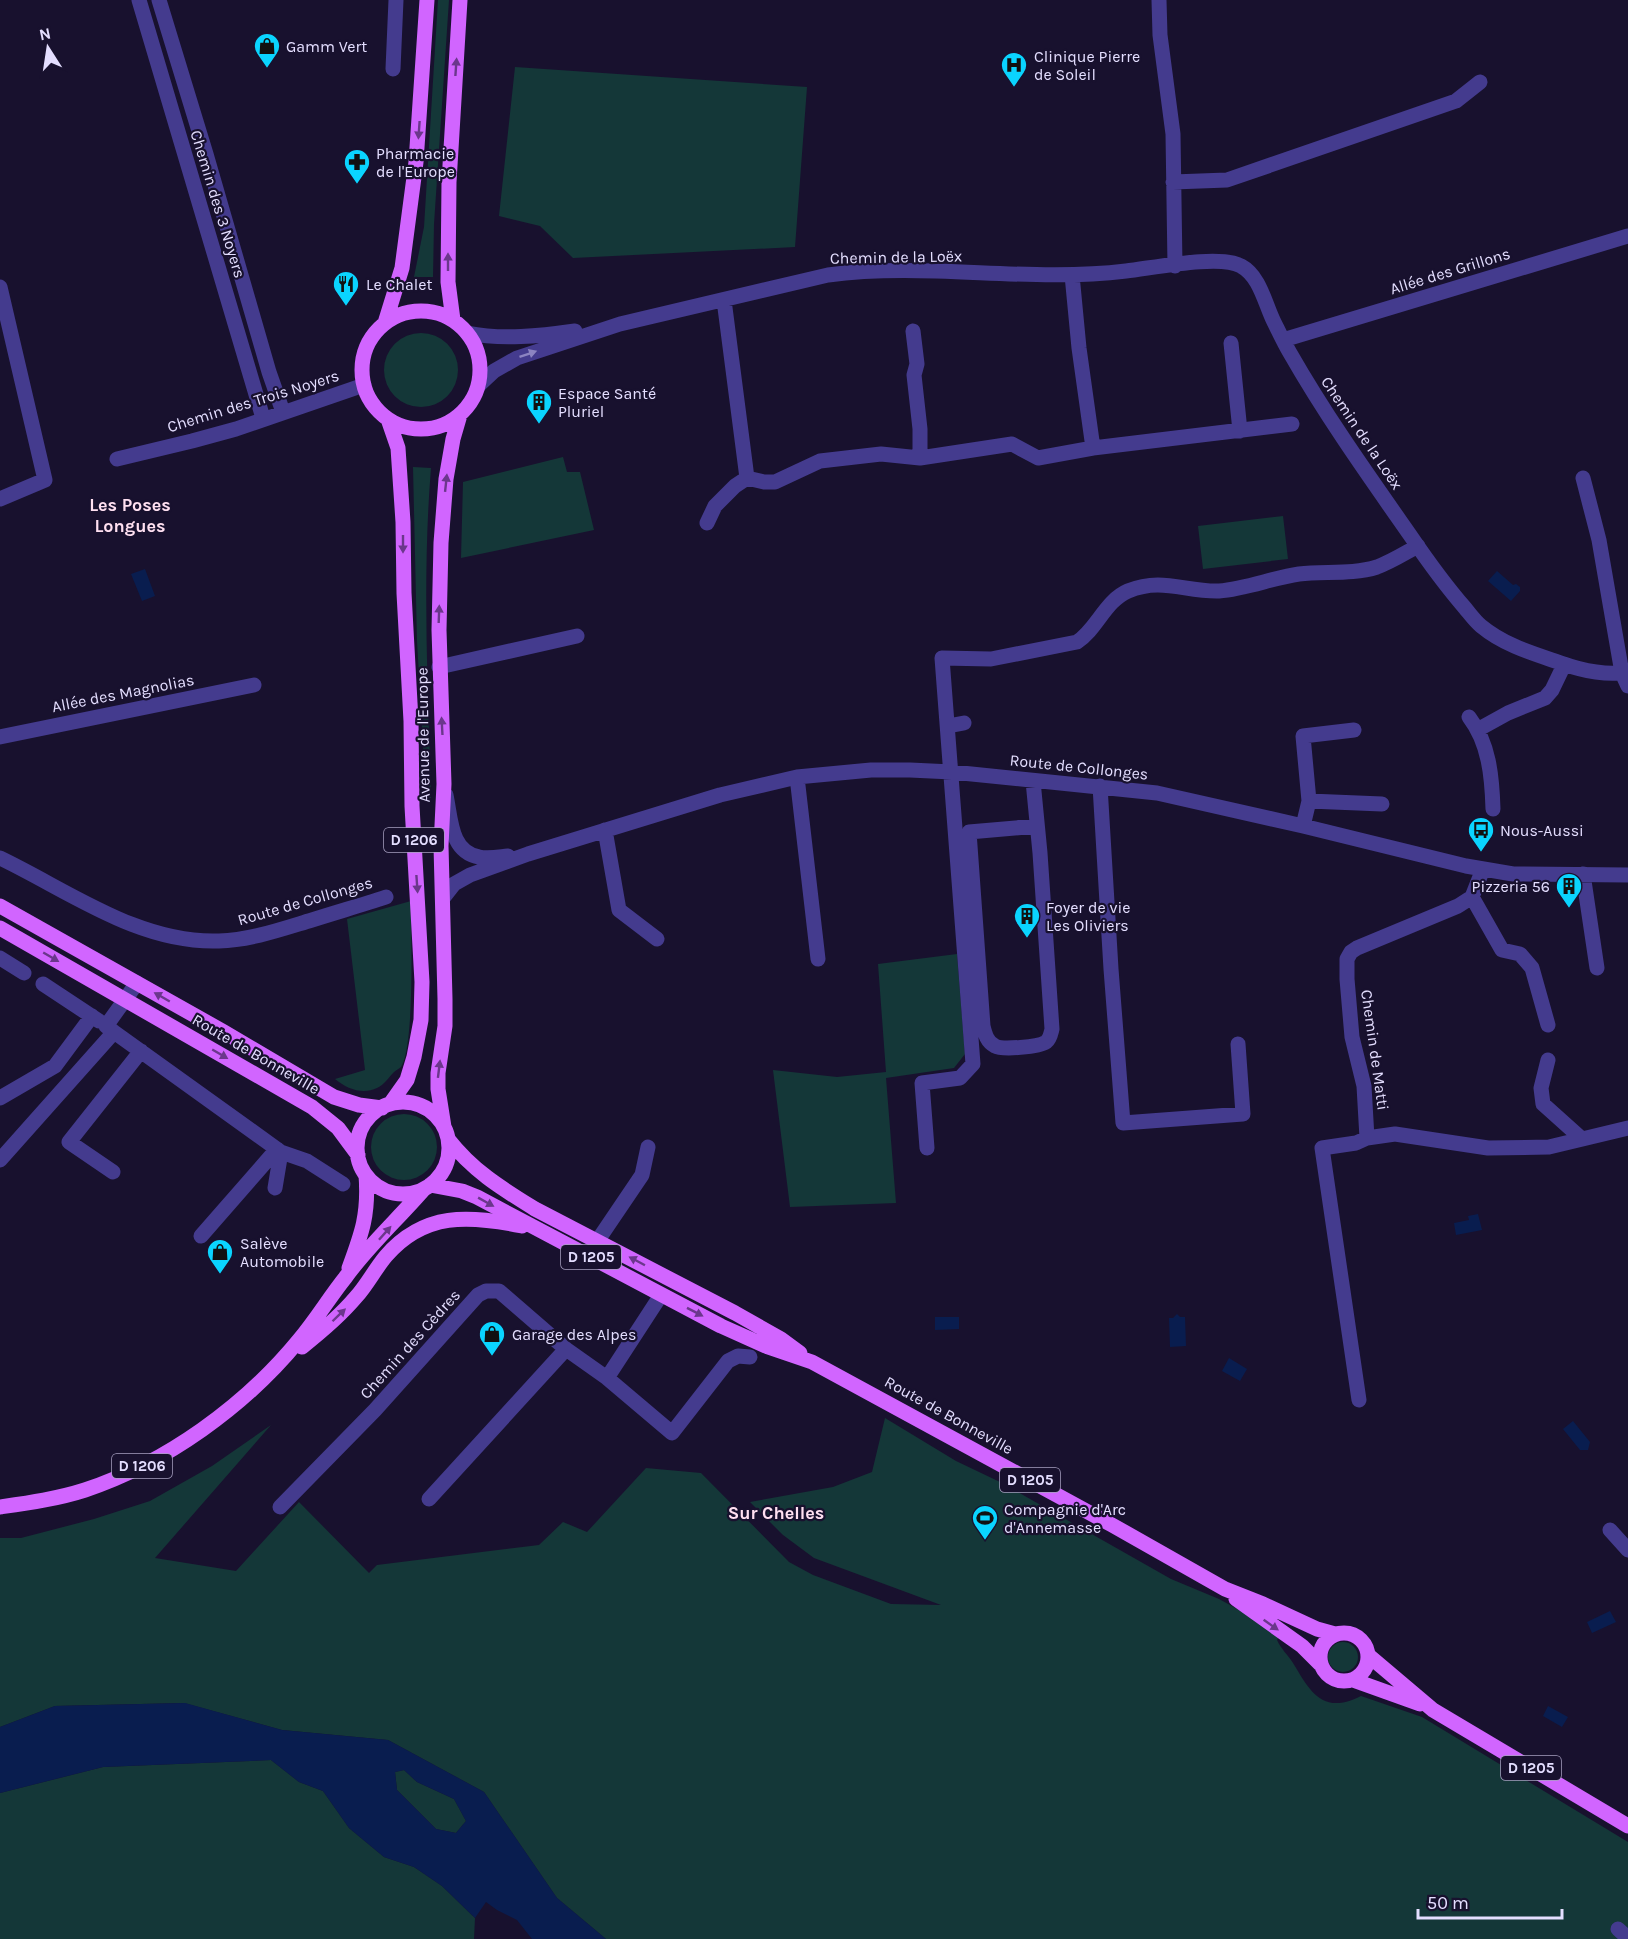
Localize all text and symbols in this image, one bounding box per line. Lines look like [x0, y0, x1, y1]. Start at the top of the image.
north arrow [18, 18, 78, 78]
text: N [37, 23, 53, 44]
shop icon: Gamm Vert [252, 31, 282, 69]
place label: Gamm Vert [286, 37, 367, 56]
place label: Clinique Pierre de Soleil [1034, 47, 1140, 84]
hospital icon: Clinique Pierre de Soleil [999, 50, 1029, 88]
one-way arrow [451, 57, 461, 76]
one-way arrow [414, 121, 423, 140]
street label: Chemin des 3 Noyers [186, 128, 250, 280]
place label: Pharmacie de l'Europe [376, 144, 455, 181]
pharmacy icon: Pharmacie de l'Europe [342, 147, 372, 185]
street label: Allée des Grillons [1387, 244, 1513, 298]
street label: Chemin de la Loëx [830, 246, 962, 268]
one-way arrow [444, 252, 453, 271]
restaurant icon: Le Chalet [331, 269, 361, 307]
place label: Le Chalet [366, 275, 432, 294]
one-way arrow [519, 348, 537, 358]
street label: Chemin des Trois Noyers [165, 366, 341, 436]
street label: Chemin de la Loëx [1317, 373, 1407, 493]
place label: Espace Santé Pluriel [558, 384, 656, 421]
building icon: Espace Santé Pluriel [524, 387, 554, 425]
one-way arrow [441, 473, 451, 492]
district label: Les Poses Longues [89, 494, 171, 537]
one-way arrow [399, 534, 408, 553]
one-way arrow [435, 605, 444, 624]
street label: Avenue de l'Europe [412, 667, 434, 803]
street label: Allée des Magnolias [50, 670, 196, 716]
one-way arrow [437, 716, 446, 735]
street label: Route de Collonges [1009, 750, 1149, 784]
bus stop icon: Nous-Aussi [1466, 815, 1496, 853]
place label: Nous-Aussi [1500, 821, 1584, 840]
road number: D 1206 [384, 828, 444, 852]
building icon: Pizzeria 56 [1554, 871, 1584, 909]
street label: Route de Collonges [235, 873, 375, 929]
one-way arrow [412, 875, 421, 894]
place label: Pizzeria 56 [1472, 877, 1550, 896]
place label: Foyer de vie Les Oliviers [1046, 898, 1130, 935]
building icon: Foyer de vie Les Oliviers [1012, 901, 1042, 939]
one-way arrow [43, 952, 60, 962]
street label: Chemin de Matti [1357, 989, 1393, 1111]
one-way arrow [153, 992, 170, 1002]
street label: Route de Bonneville [189, 1010, 323, 1098]
one-way arrow [212, 1049, 229, 1059]
one-way arrow [435, 1059, 444, 1078]
one-way arrow [478, 1197, 495, 1207]
one-way arrow [378, 1226, 391, 1241]
place label: Salève Automobile [240, 1234, 324, 1271]
shop icon: Salève Automobile [205, 1237, 235, 1275]
road number: D 1205 [561, 1245, 621, 1269]
one-way arrow [628, 1256, 645, 1266]
street label: Chemin des Cèdres [356, 1285, 464, 1403]
one-way arrow [332, 1308, 347, 1322]
one-way arrow [687, 1308, 704, 1317]
shop icon: Garage des Alpes [477, 1319, 507, 1357]
place label: Garage des Alpes [512, 1325, 636, 1344]
street label: Route de Bonneville [881, 1372, 1017, 1458]
road number: D 1206 [112, 1454, 172, 1478]
road number: D 1205 [1000, 1468, 1060, 1492]
place label: Compagnie d'Arc d'Annemasse [1004, 1500, 1126, 1537]
district label: Sur Chelles [728, 1502, 824, 1524]
sports icon: Compagnie d'Arc d'Annemasse [970, 1503, 1000, 1541]
one-way arrow [1263, 1619, 1279, 1630]
road number: D 1205 [1501, 1756, 1561, 1780]
scale bar [1418, 1882, 1562, 1920]
text: 50 m [1427, 1892, 1469, 1914]

